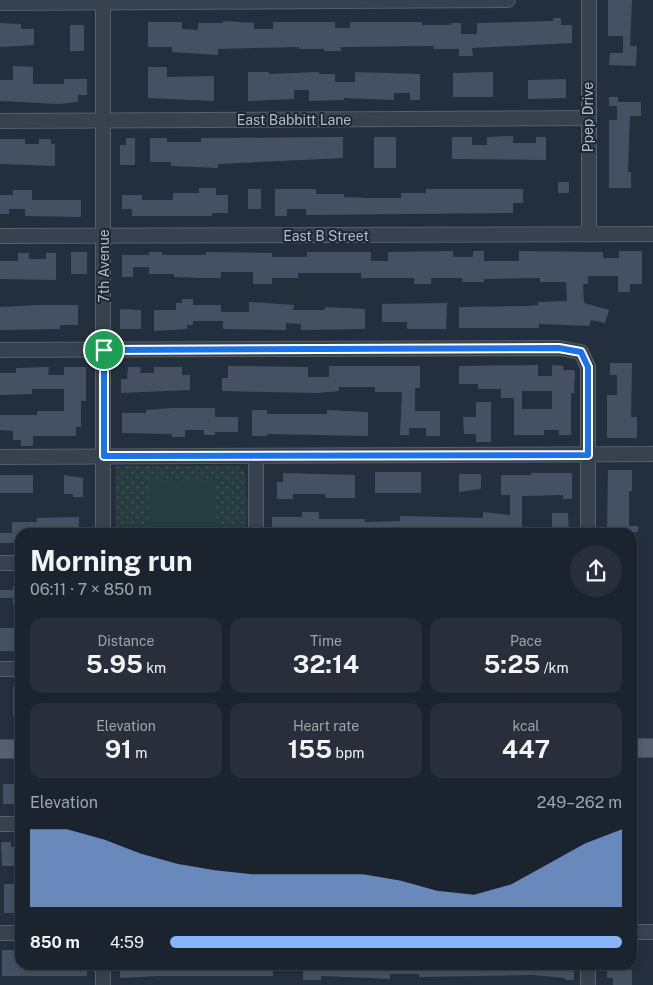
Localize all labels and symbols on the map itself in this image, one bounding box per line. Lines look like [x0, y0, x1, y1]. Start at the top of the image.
street label: Ppep Drive [580, 82, 596, 152]
street label: East Babbitt Lane [237, 112, 351, 128]
street label: East B Street [283, 228, 369, 244]
street label: 7th Avenue [96, 229, 112, 303]
pin [83, 329, 125, 371]

